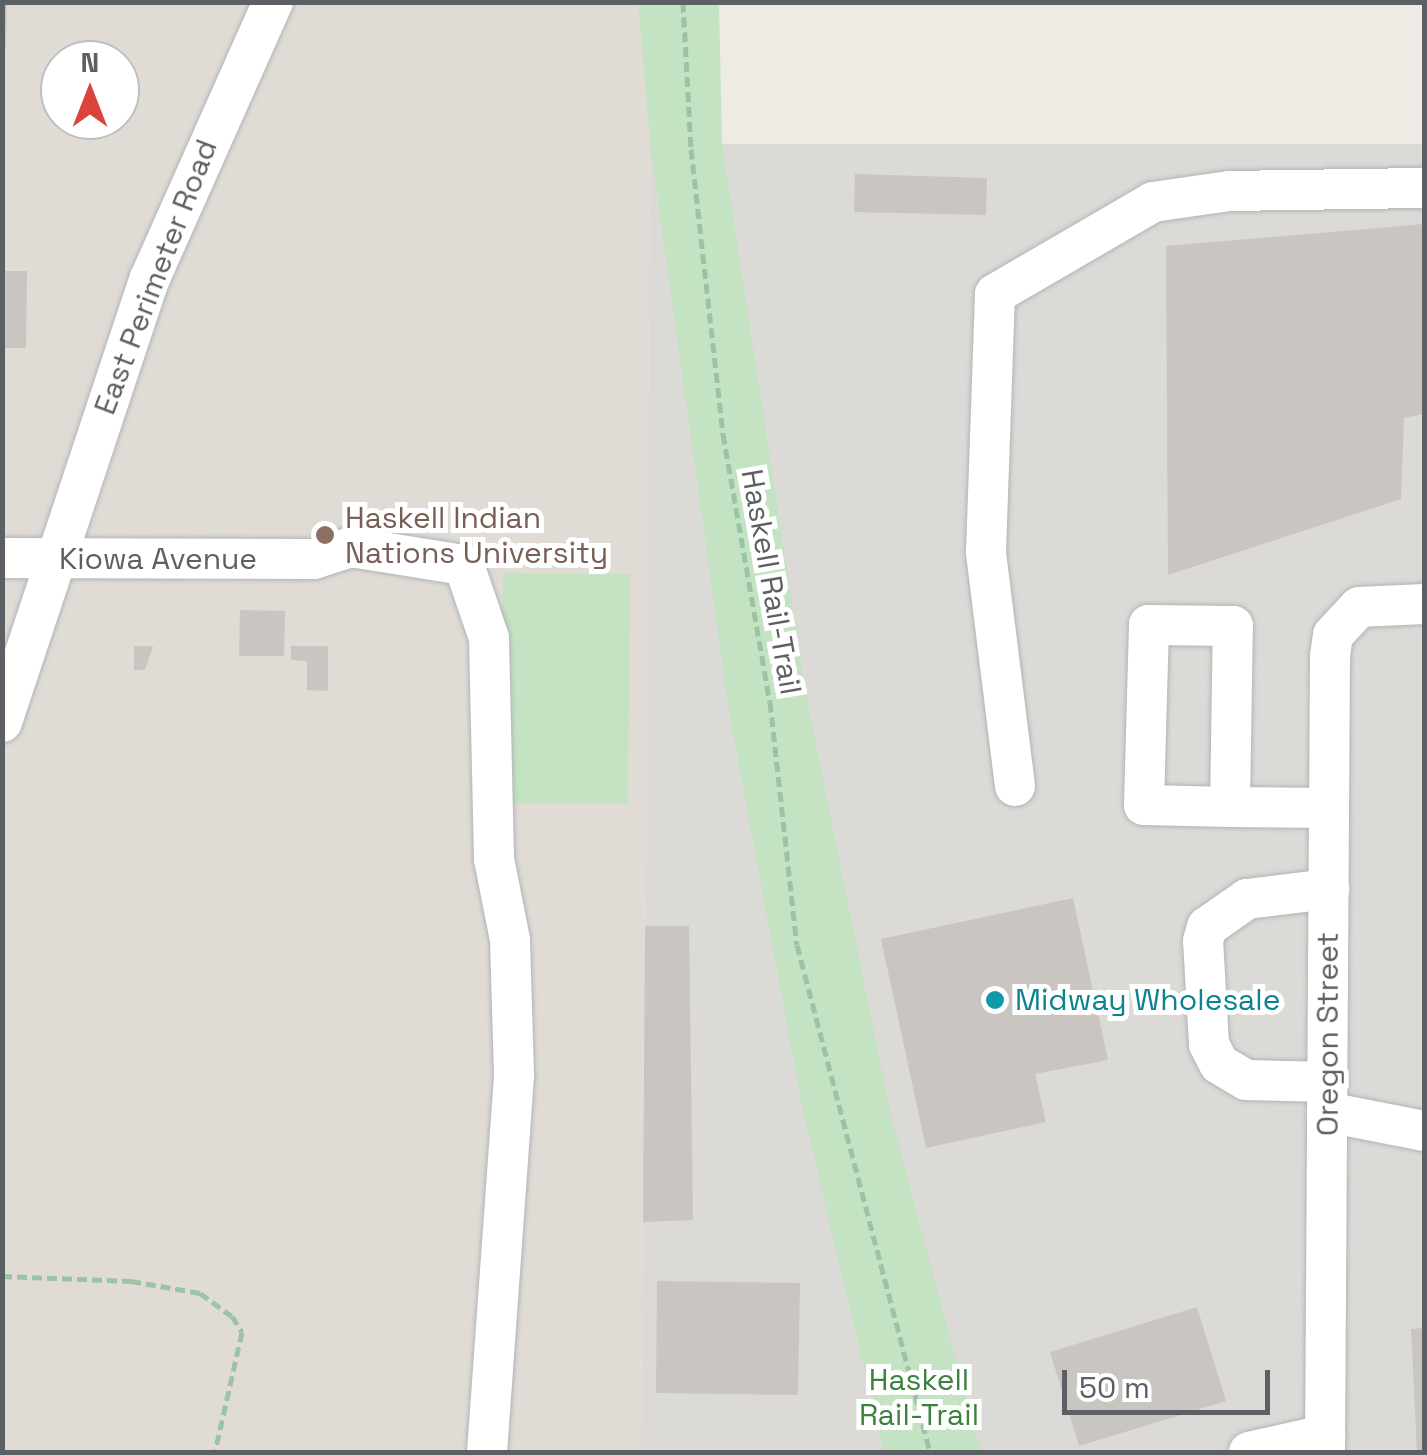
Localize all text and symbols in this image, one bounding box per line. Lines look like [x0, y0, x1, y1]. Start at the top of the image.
north arrow [40, 40, 140, 140]
text: N [81, 44, 99, 80]
street label: East Perimeter Road [87, 134, 225, 420]
street label: Haskell Rail-Trail [733, 466, 809, 698]
place label: Haskell Indian Nations University [345, 500, 608, 570]
marker: Haskell Indian Nations University [314, 524, 336, 546]
street label: Kiowa Avenue [59, 541, 257, 577]
street label: Oregon Street [1310, 932, 1346, 1136]
place label: Midway Wholesale [1015, 982, 1281, 1018]
marker: Midway Wholesale [984, 989, 1006, 1011]
scale bar [1067, 1350, 1274, 1412]
park label: Haskell Rail-Trail [859, 1362, 979, 1432]
text: 50 m [1079, 1368, 1150, 1407]

